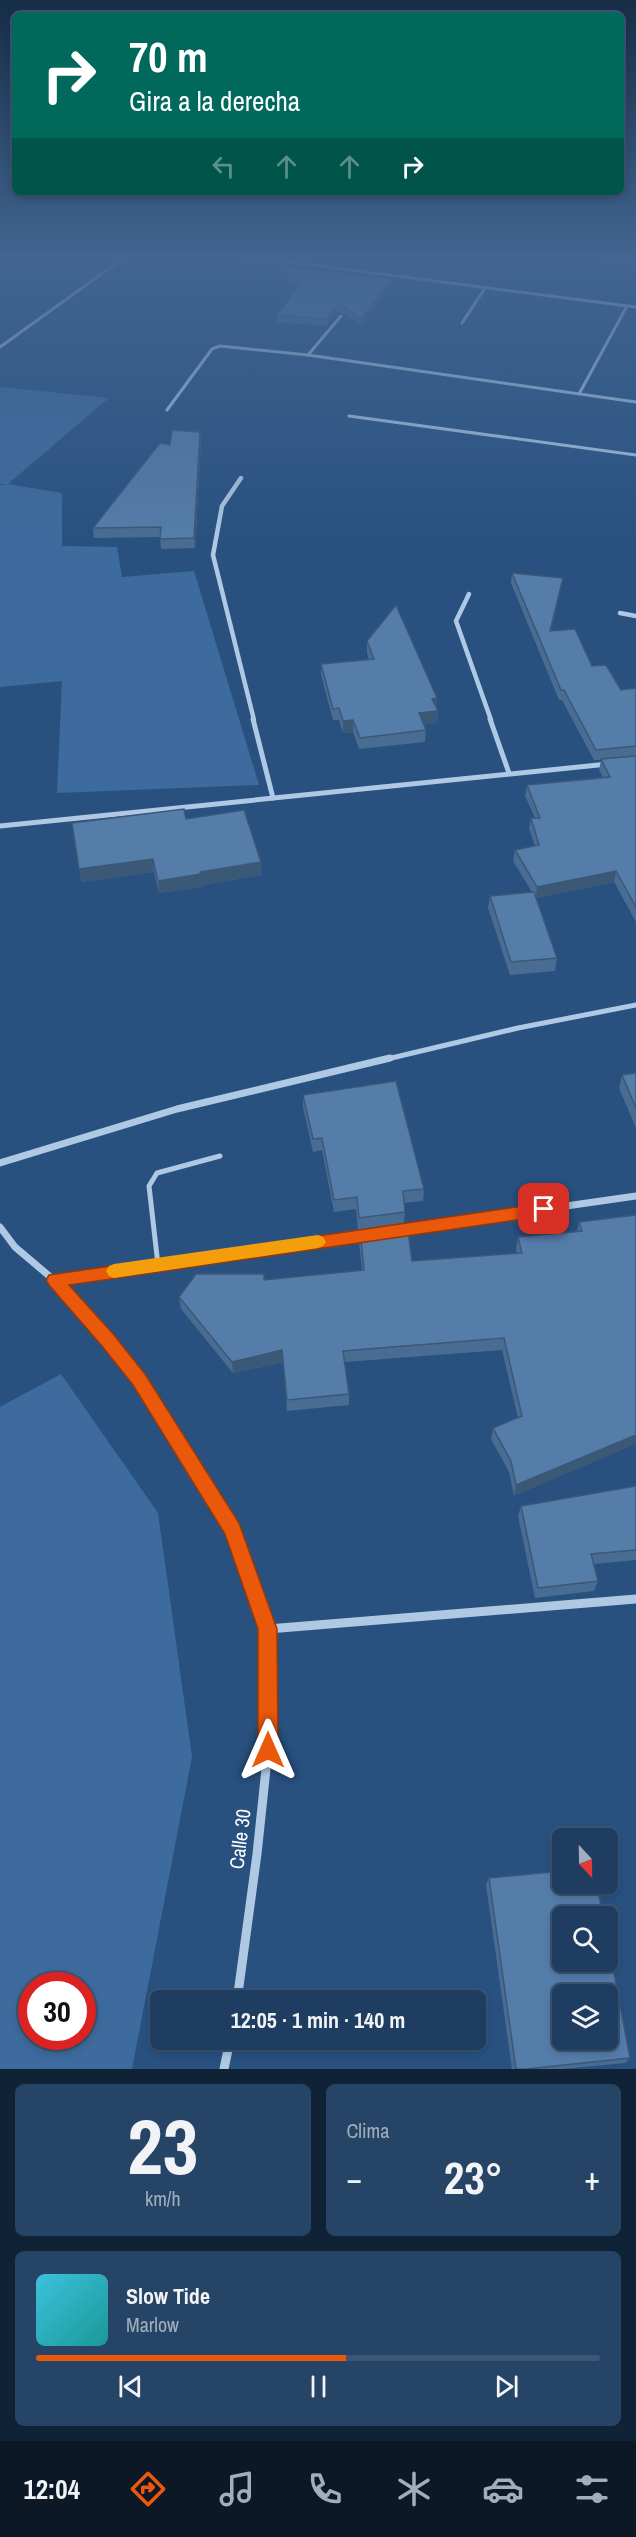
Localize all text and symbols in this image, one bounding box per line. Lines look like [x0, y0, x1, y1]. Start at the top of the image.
text: 70 m [129, 29, 208, 85]
icon: right [30, 36, 108, 114]
text: Gira a la derecha [129, 83, 300, 119]
icon: left [207, 150, 240, 183]
icon: ahead [270, 150, 303, 183]
icon: ahead [333, 150, 366, 183]
icon: right [396, 150, 429, 183]
pin [518, 1183, 569, 1234]
icon: arrive [527, 1192, 560, 1225]
position arrow [236, 1718, 300, 1782]
street label: Calle 30 [222, 1807, 257, 1870]
north arrow [552, 1828, 618, 1894]
map controls [552, 1828, 618, 2050]
button: search [552, 1906, 618, 1972]
speed limit sign: 30 [18, 1972, 96, 2050]
button: layers [552, 1984, 618, 2050]
text: 12:05 · 1 min · 140 m [231, 2005, 405, 2035]
text: 23 [127, 2093, 198, 2198]
text: Clima [347, 2117, 389, 2144]
text: 23° [444, 2147, 503, 2208]
text: − [347, 2156, 362, 2200]
text: + [584, 2156, 600, 2200]
text: km/h [145, 2185, 181, 2212]
text: Slow Tide [126, 2281, 210, 2311]
text: Marlow [126, 2311, 179, 2338]
icon: previous [114, 2370, 147, 2403]
icon: pause [302, 2370, 335, 2403]
icon: next [490, 2370, 523, 2403]
icon: directions [127, 2468, 169, 2510]
icon: music [216, 2468, 258, 2510]
icon: phone [304, 2468, 346, 2510]
icon: climate [393, 2468, 435, 2510]
icon: car [482, 2468, 524, 2510]
icon: filters [571, 2468, 613, 2510]
text: 12:04 [23, 2471, 80, 2507]

